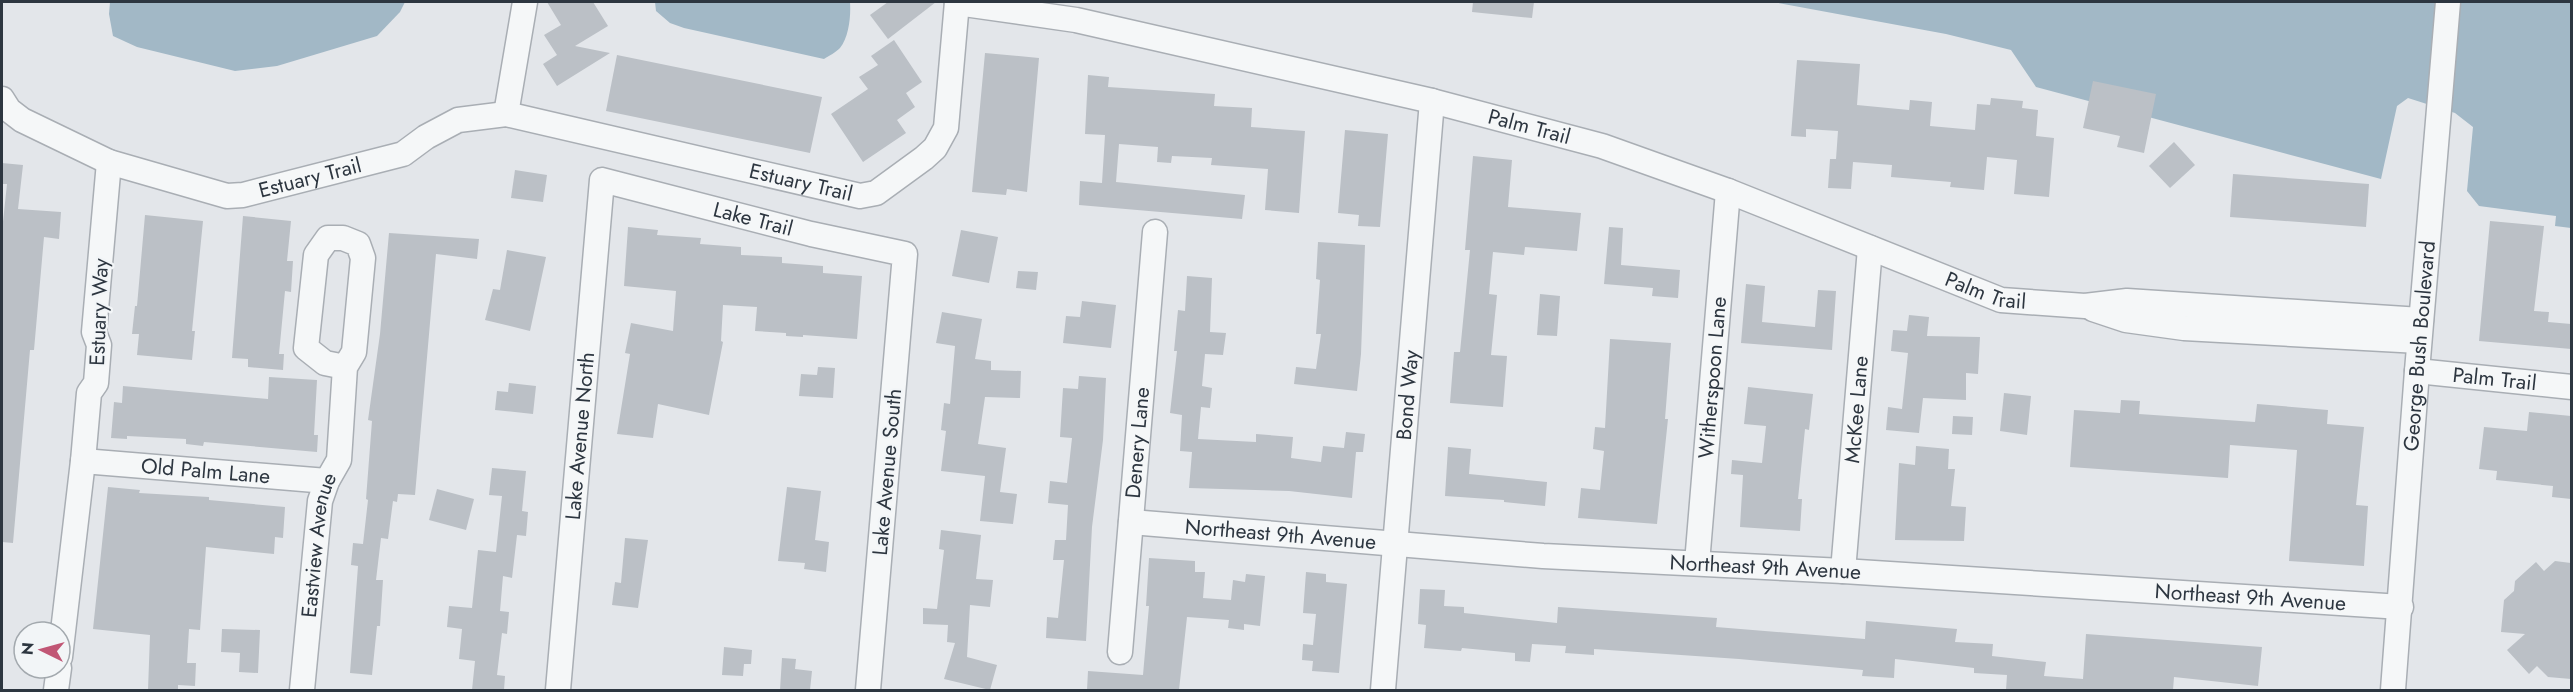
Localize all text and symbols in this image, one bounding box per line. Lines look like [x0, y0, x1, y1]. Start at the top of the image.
street label: Palm Trail [1485, 101, 1574, 152]
street label: Estuary Trail [255, 150, 365, 205]
street label: Estuary Trail [746, 156, 856, 209]
street label: Lake Trail [710, 194, 796, 244]
street label: George Bush Boulevard [2396, 239, 2443, 452]
street label: Estuary Way [82, 257, 116, 366]
street label: Palm Trail [1941, 264, 2027, 317]
street label: Witherspoon Lane [1691, 295, 1734, 460]
street label: Bond Way [1389, 348, 1426, 441]
street label: Lake Avenue North [558, 351, 602, 521]
street label: McKee Lane [1837, 354, 1876, 464]
street label: Palm Trail [2451, 360, 2538, 398]
street label: Denery Lane [1118, 386, 1157, 500]
street label: Lake Avenue South [865, 387, 909, 557]
street label: Old Palm Lane [140, 451, 272, 491]
street label: Eastview Avenue [294, 466, 344, 619]
street label: Northeast 9th Avenue [1184, 512, 1377, 557]
street label: Northeast 9th Avenue [1669, 547, 1862, 587]
street label: Northeast 9th Avenue [2154, 576, 2347, 618]
north arrow [12, 620, 72, 680]
text: N [16, 641, 40, 656]

